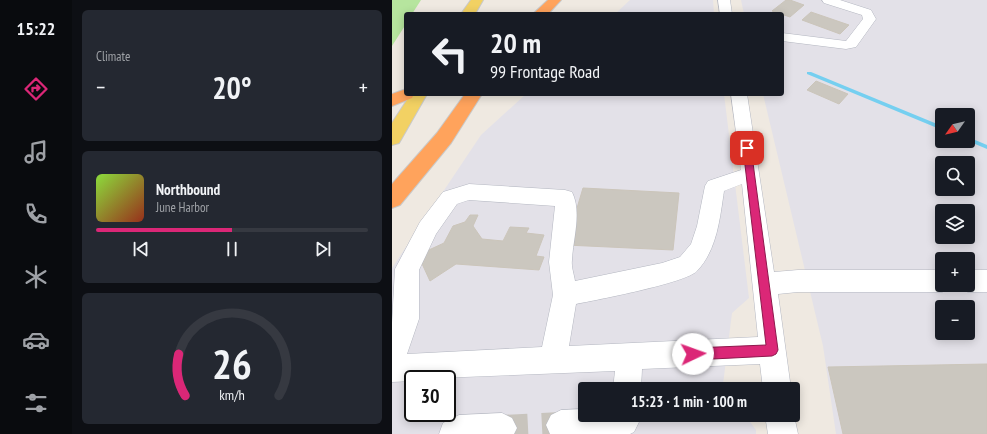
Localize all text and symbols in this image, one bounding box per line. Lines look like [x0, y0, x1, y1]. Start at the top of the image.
text: 15:22 [17, 17, 55, 40]
text: 20 m [490, 24, 541, 61]
icon: left [424, 28, 476, 80]
text: Climate [96, 48, 130, 65]
text: 99 Frontage Road [490, 60, 600, 83]
text: 20° [212, 68, 252, 107]
text: − [96, 73, 105, 101]
text: + [359, 73, 368, 101]
icon: directions [22, 75, 50, 103]
north arrow [935, 108, 975, 148]
map controls [935, 108, 975, 340]
pin [730, 131, 764, 165]
icon: arrive [736, 137, 758, 159]
icon: music [22, 138, 50, 166]
button: search [935, 156, 975, 196]
text: Northbound [156, 180, 220, 199]
text: June Harbor [156, 199, 209, 216]
icon: phone [22, 200, 50, 228]
button: layers [935, 204, 975, 244]
icon: previous [130, 238, 152, 260]
icon: pause [221, 238, 243, 260]
icon: next [312, 238, 334, 260]
button: + [935, 252, 975, 292]
icon: climate [22, 263, 50, 291]
button: − [935, 300, 975, 340]
icon: car [22, 326, 50, 354]
position arrow [672, 333, 714, 375]
text: 26 [212, 337, 252, 390]
speed limit sign: 30 [404, 370, 456, 422]
text: km/h [219, 385, 245, 404]
icon: filters [22, 389, 50, 417]
text: 15:23 · 1 min · 100 m [631, 392, 747, 411]

